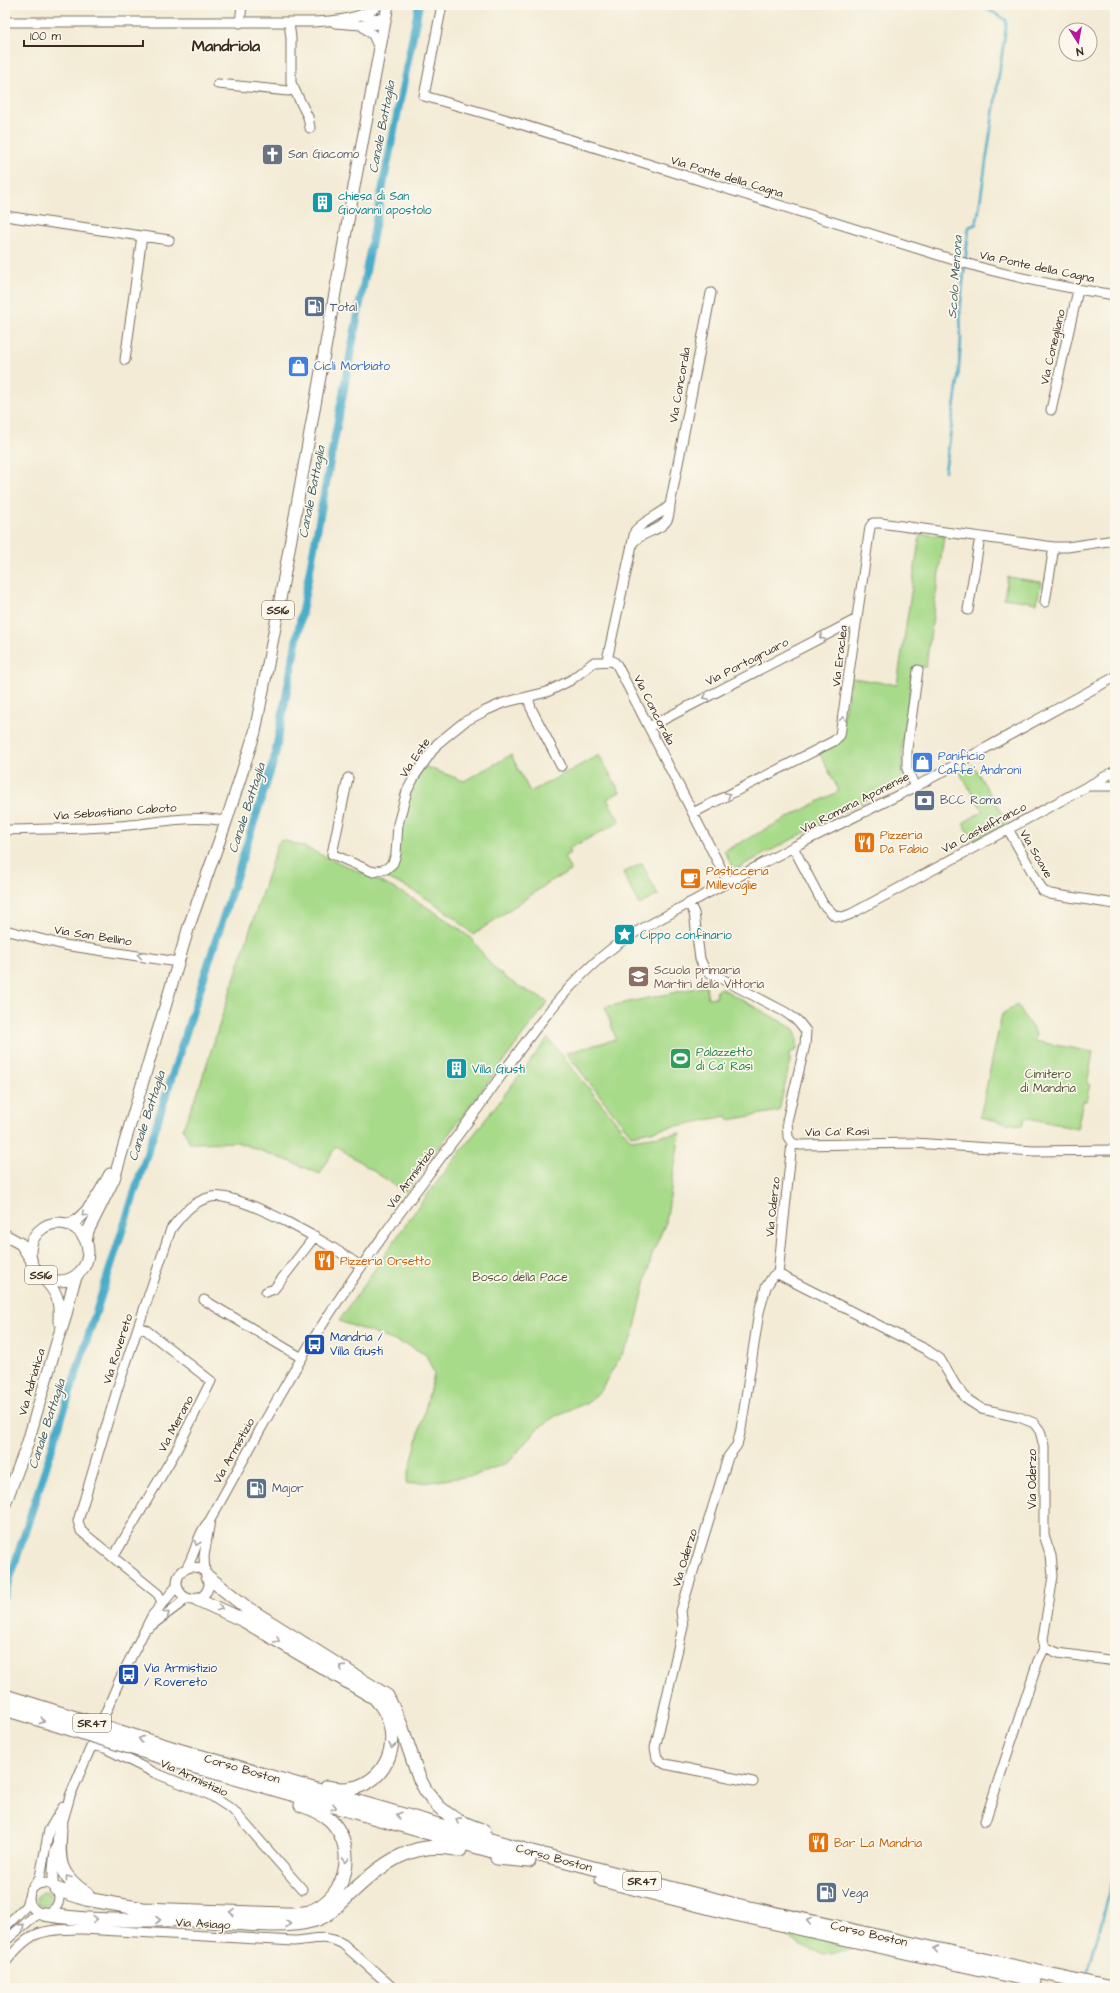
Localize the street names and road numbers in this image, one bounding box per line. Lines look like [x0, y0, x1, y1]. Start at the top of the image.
street label: Via Ponte della Cagna [668, 152, 785, 203]
street label: Via Ponte della Cagna [978, 247, 1096, 288]
street label: Via Conegliano [1036, 307, 1071, 387]
street label: Via Concordia [665, 346, 695, 424]
road number: SS16 [262, 601, 294, 619]
street label: Via Eraclea [828, 624, 852, 688]
street label: Via Portogruaro [702, 634, 792, 691]
street label: Via Concordia [629, 672, 679, 748]
street label: Via Este [395, 734, 435, 781]
street label: Via Romana Aponense [798, 768, 913, 838]
street label: Via Castelfranco [938, 798, 1030, 858]
street label: Via Sebastiano Caboto [53, 799, 177, 825]
street label: Via Soave [1015, 827, 1057, 882]
street label: Via San Bellino [53, 921, 133, 951]
street label: Via Ca' Rasi [805, 1123, 869, 1141]
street label: Via Armistizio [383, 1143, 439, 1212]
street label: Via Oderzo [761, 1176, 785, 1238]
road number: SS16 [25, 1266, 57, 1284]
street label: Via Rovereto [99, 1311, 137, 1386]
street label: Via Adriatica [14, 1346, 50, 1418]
street label: Via Merano [154, 1392, 198, 1455]
street label: Via Armistizio [209, 1415, 259, 1487]
street label: Via Oderzo [1024, 1449, 1041, 1509]
street label: Via Oderzo [668, 1526, 702, 1589]
road number: SR47 [73, 1714, 111, 1732]
street label: Corso Boston [202, 1750, 282, 1788]
street label: Via Armistizio [157, 1755, 231, 1801]
street label: Corso Boston [514, 1840, 594, 1876]
road number: SR47 [623, 1872, 661, 1890]
street label: Via Asiago [175, 1914, 231, 1935]
street label: Corso Boston [829, 1917, 909, 1951]

